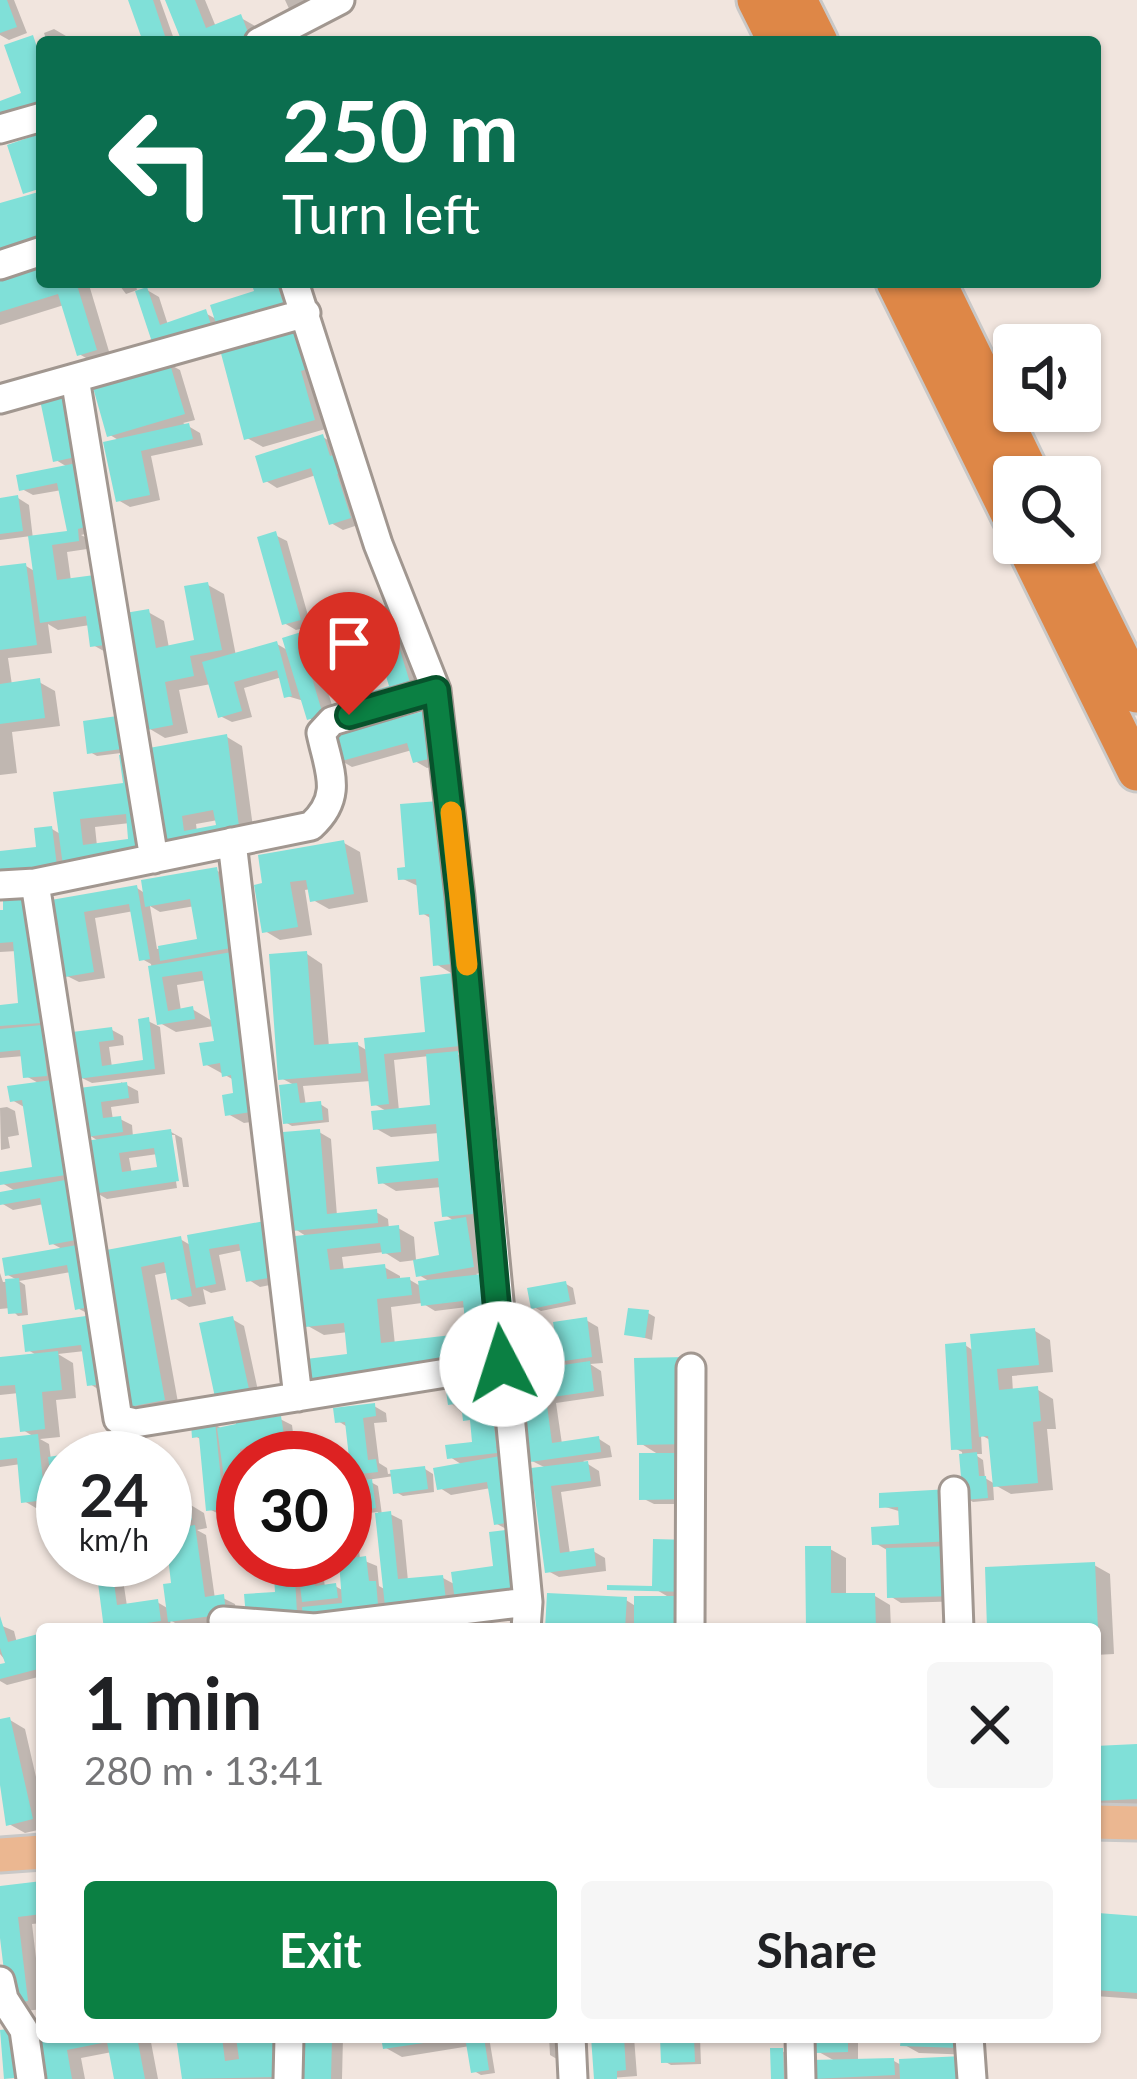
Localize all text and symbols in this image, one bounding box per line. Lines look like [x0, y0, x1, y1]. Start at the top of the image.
text: 250 m [282, 79, 519, 180]
icon: left [84, 84, 240, 240]
text: Turn left [282, 181, 480, 246]
map controls [993, 324, 1101, 564]
button: sound [993, 324, 1101, 432]
button: search [993, 456, 1101, 564]
pin [298, 592, 400, 715]
icon: arrive [316, 610, 382, 676]
position arrow [439, 1301, 565, 1427]
speed limit sign: 30 [216, 1431, 372, 1587]
text: 24 [79, 1458, 149, 1530]
text: km/h [79, 1521, 149, 1557]
text: 1 min [84, 1659, 262, 1745]
button: close [927, 1662, 1053, 1788]
text: 280 m · 13:41 [84, 1747, 324, 1793]
button: Exit [84, 1881, 557, 2019]
button: Share [581, 1881, 1053, 2019]

